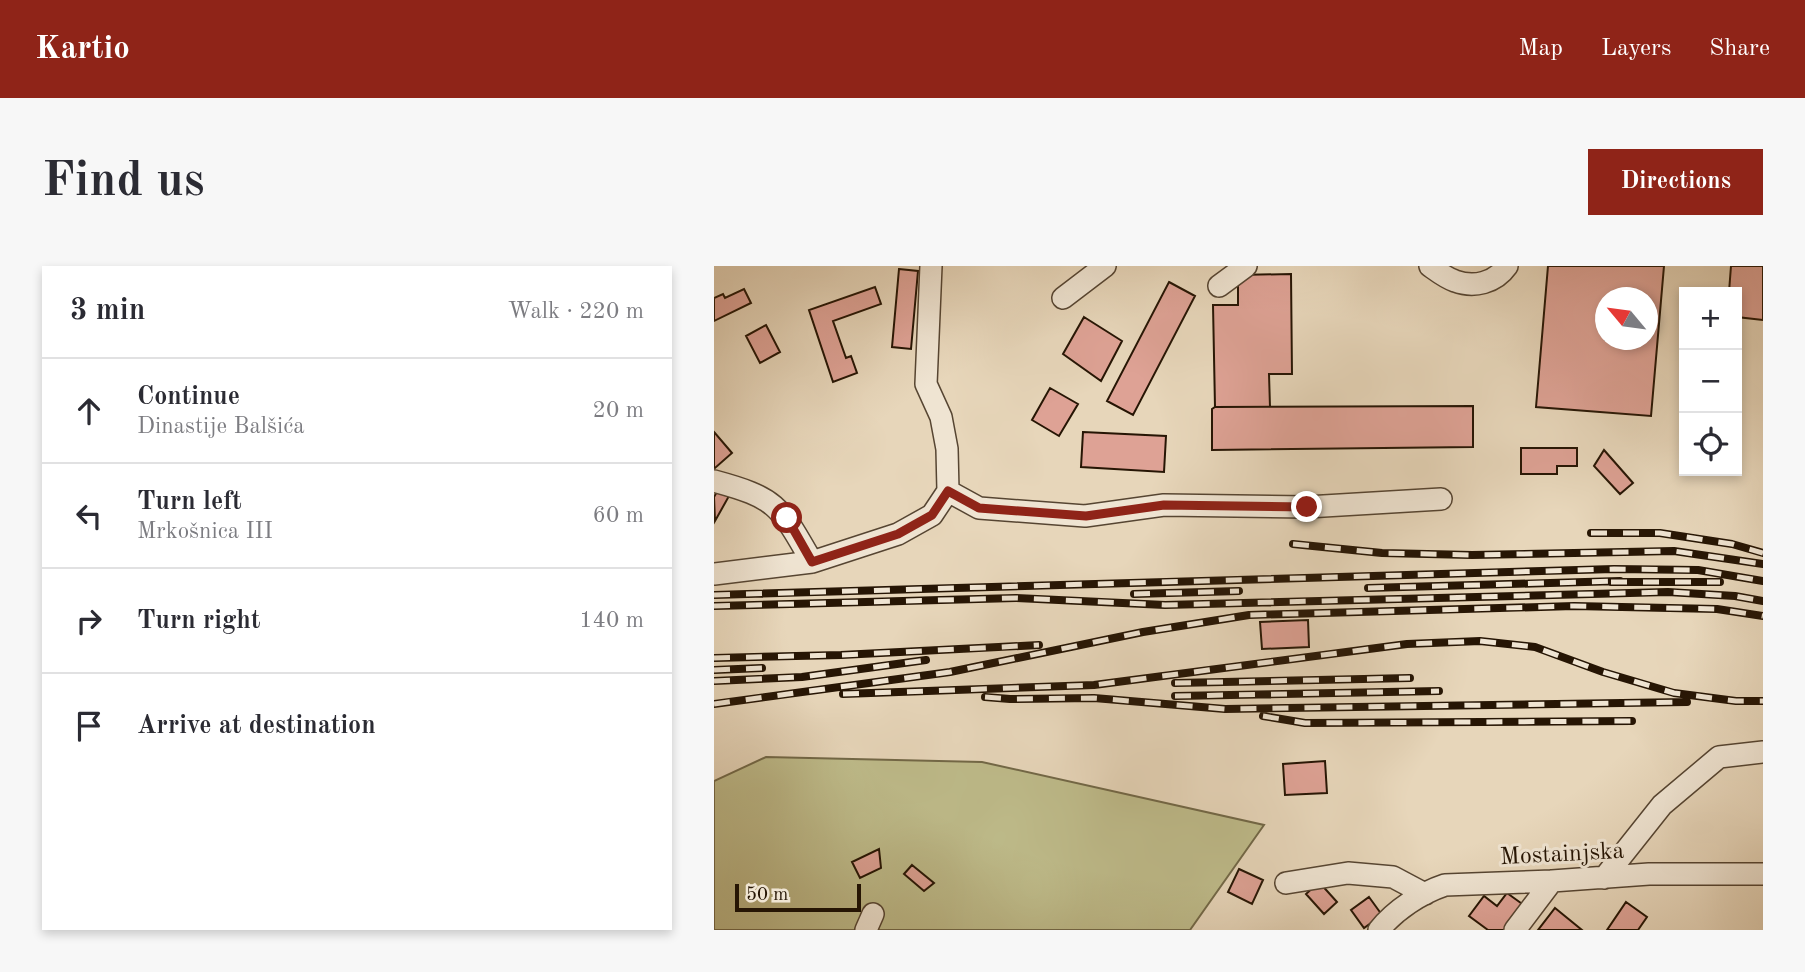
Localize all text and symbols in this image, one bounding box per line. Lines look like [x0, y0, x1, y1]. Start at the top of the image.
text: Kartio [35, 33, 130, 66]
text: Map [1519, 37, 1563, 61]
text: Layers [1601, 37, 1671, 61]
text: Share [1709, 37, 1770, 61]
button: Directions [1588, 149, 1763, 215]
text: Find us [42, 158, 205, 207]
north arrow [1595, 287, 1658, 350]
map controls [1679, 287, 1742, 476]
button: + [1679, 287, 1742, 350]
text: 3 min [70, 296, 145, 326]
text: Walk · 220 m [508, 300, 644, 323]
button: − [1679, 350, 1742, 413]
text: Continue [137, 384, 240, 410]
icon: ahead [70, 392, 108, 430]
text: 20 m [593, 399, 644, 422]
button: locate [1679, 413, 1742, 476]
text: Dinastije Balšića [137, 415, 305, 438]
text: Turn left [137, 489, 242, 515]
route end [1291, 491, 1322, 522]
icon: left [70, 497, 108, 535]
route start [771, 502, 802, 533]
text: 60 m [593, 504, 644, 527]
text: Mrkošnica III [137, 520, 273, 543]
icon: right [70, 602, 108, 640]
text: Turn right [137, 608, 260, 634]
text: 140 m [579, 609, 644, 632]
icon: arrive [70, 707, 108, 745]
text: Arrive at destination [137, 713, 376, 739]
street label: Mostainjska [1499, 840, 1625, 870]
scale bar [735, 881, 861, 913]
text: 50 m [746, 886, 788, 905]

